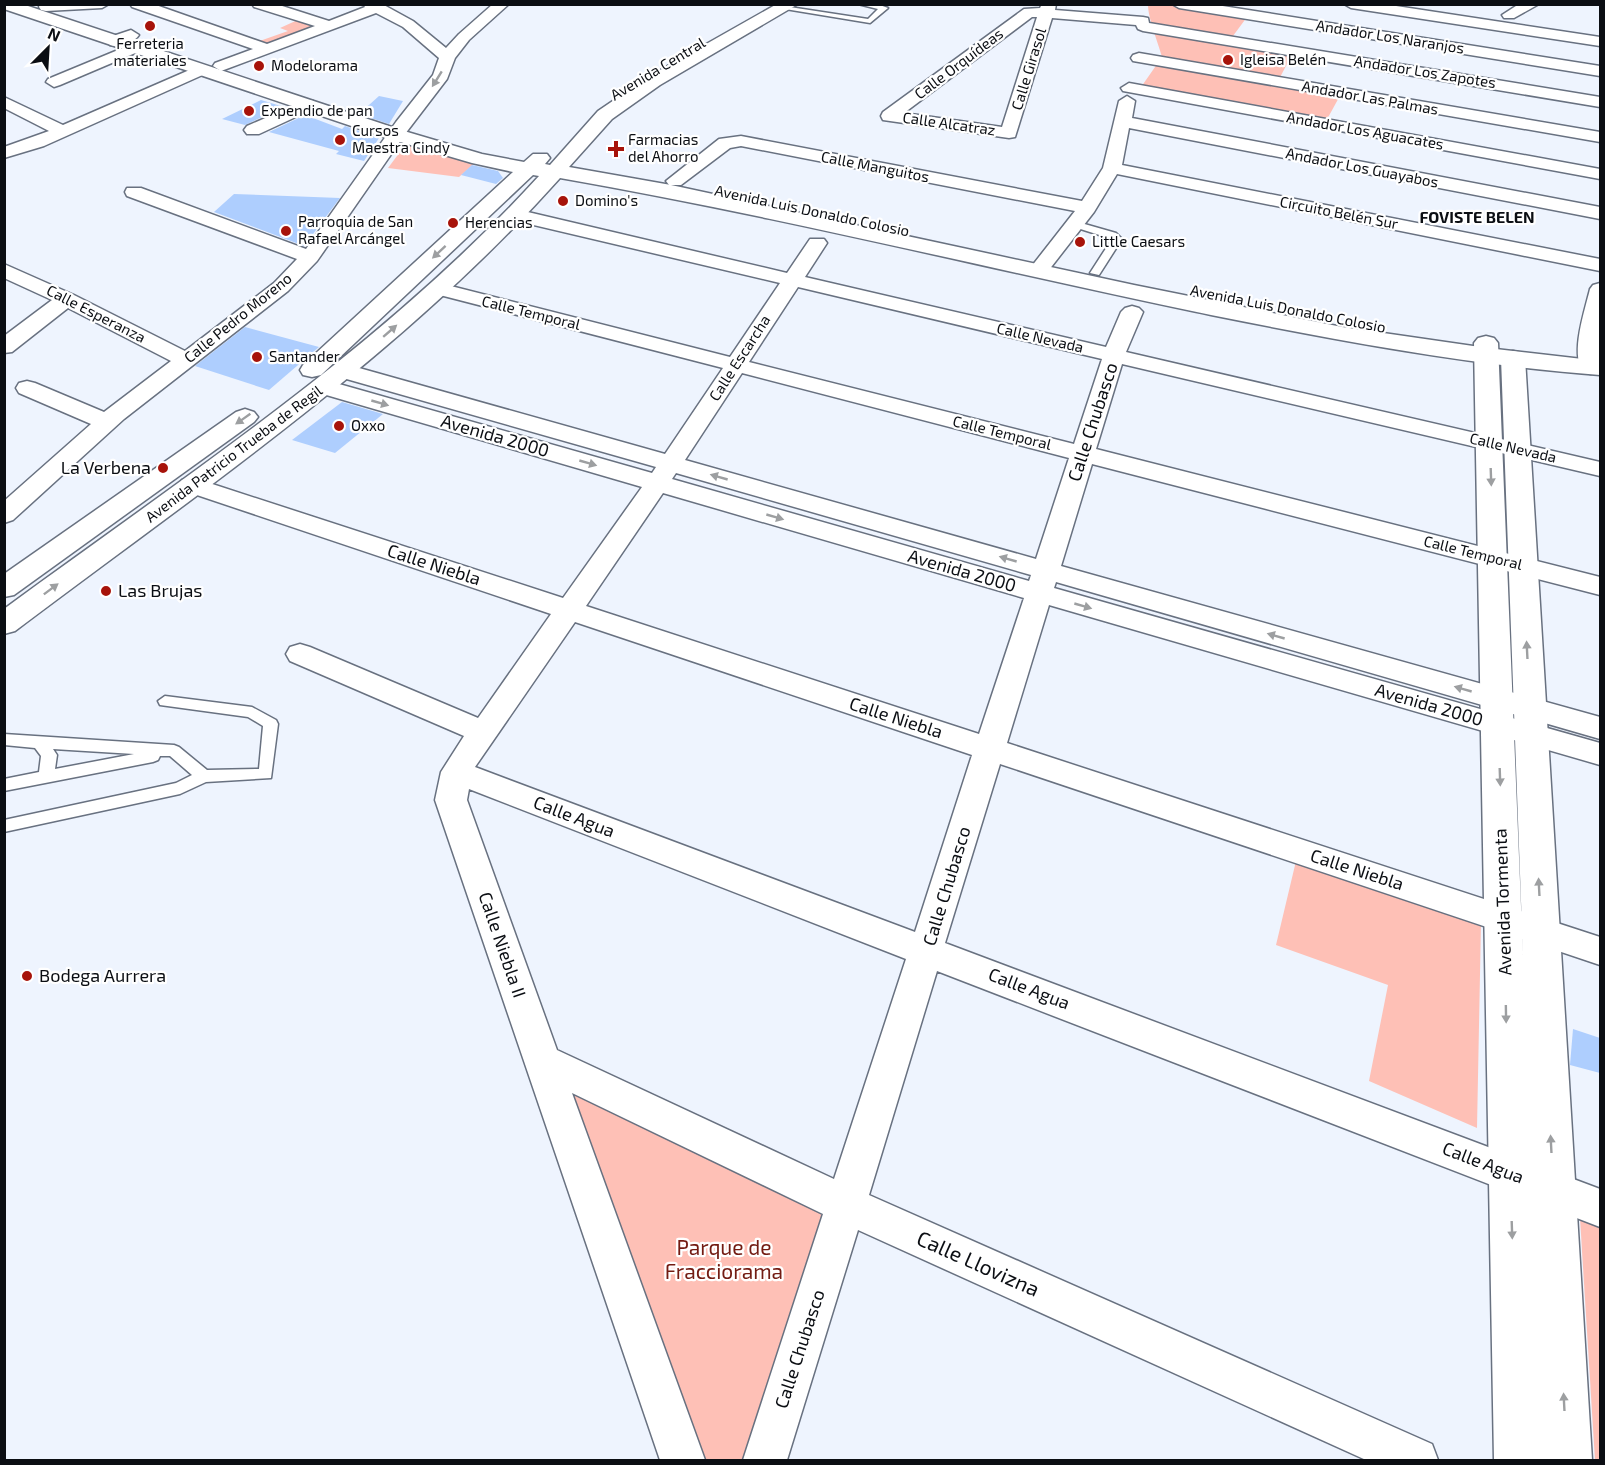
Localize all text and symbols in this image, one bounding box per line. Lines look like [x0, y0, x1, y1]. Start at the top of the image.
street label: Andador Los Naranjos [1315, 15, 1466, 58]
north arrow [18, 18, 78, 78]
marker: Ferreteria materiales [143, 19, 157, 33]
text: N [45, 23, 63, 45]
street label: Calle Orquídeas [911, 24, 1006, 102]
street label: Calle Girasol [1007, 25, 1049, 112]
street label: Avenida Central [607, 33, 709, 103]
place label: Ferreteria materiales [113, 34, 187, 69]
place label: Igleisa Belén [1240, 50, 1326, 68]
street label: Andador Los Zapotes [1353, 51, 1497, 91]
marker: Igleisa Belén [1221, 53, 1235, 67]
place label: Modelorama [271, 56, 358, 74]
marker: Modelorama [252, 59, 266, 73]
one-way arrow [432, 71, 443, 87]
street label: Andador Las Palmas [1300, 76, 1440, 118]
place label: Expendio de pan [261, 101, 373, 119]
marker: Expendio de pan [242, 104, 256, 118]
street label: Andador Los Aguacates [1285, 107, 1445, 153]
street label: Calle Alcatraz [901, 108, 997, 138]
place label: Cursos Maestra Cindy [352, 121, 450, 156]
place label: Farmacias del Ahorro [628, 130, 699, 165]
marker: Cursos Maestra Cindy [333, 133, 347, 147]
marker: Farmacias del Ahorro [609, 142, 623, 156]
street label: Andador Los Guayabos [1284, 143, 1440, 191]
street label: Calle Manguitos [820, 147, 931, 185]
street label: Avenida Luis Donaldo Colosio [713, 181, 911, 239]
place label: Domino's [575, 191, 638, 209]
street label: Circuito Belén Sur [1278, 192, 1400, 232]
marker: Domino's [556, 194, 570, 208]
district label: FOVISTE BELEN [1419, 207, 1535, 226]
place label: Parroquia de San Rafael Arcángel [298, 212, 413, 247]
place label: Herencias [465, 213, 533, 231]
marker: Herencias [446, 216, 460, 230]
marker: Parroquia de San Rafael Arcángel [279, 224, 293, 238]
place label: Little Caesars [1092, 232, 1185, 250]
marker: Little Caesars [1073, 235, 1087, 249]
one-way arrow [431, 245, 446, 259]
street label: Calle Pedro Moreno [180, 268, 295, 366]
street label: Calle Esperanza [44, 280, 149, 346]
street label: Avenida Luis Donaldo Colosio [1189, 280, 1387, 336]
street label: Calle Temporal [480, 291, 583, 333]
street label: Calle Escarcha [705, 311, 774, 404]
street label: Calle Nevada [995, 318, 1085, 356]
one-way arrow [382, 325, 397, 338]
place label: Santander [269, 347, 340, 365]
marker: Santander [250, 350, 264, 364]
street label: Calle Chubasco [1062, 359, 1122, 484]
street label: Avenida Patricio Trueba de Regil [142, 381, 326, 526]
one-way arrow [371, 399, 389, 408]
street label: Avenida 2000 [439, 409, 552, 461]
street label: Calle Temporal [951, 411, 1054, 453]
one-way arrow [235, 413, 251, 425]
place label: Oxxo [351, 416, 385, 434]
marker: Oxxo [332, 419, 346, 433]
street label: Calle Nevada [1468, 428, 1558, 466]
place label: La Verbena [61, 456, 151, 478]
one-way arrow [579, 459, 597, 468]
marker: La Verbena [156, 461, 170, 475]
one-way arrow [1486, 467, 1496, 486]
one-way arrow [710, 472, 728, 481]
one-way arrow [766, 513, 784, 522]
street label: Calle Temporal [1422, 531, 1525, 573]
street label: Calle Niebla [385, 539, 484, 589]
street label: Avenida 2000 [906, 544, 1019, 596]
one-way arrow [998, 554, 1017, 564]
place label: Las Brujas [118, 579, 202, 601]
one-way arrow [43, 583, 59, 595]
marker: Las Brujas [99, 584, 113, 598]
one-way arrow [1075, 602, 1093, 611]
one-way arrow [1267, 631, 1285, 640]
one-way arrow [1522, 640, 1531, 659]
street label: Avenida 2000 [1373, 678, 1486, 730]
one-way arrow [1454, 684, 1472, 693]
street label: Calle Niebla [847, 692, 946, 742]
one-way arrow [1495, 767, 1505, 786]
street label: Calle Agua [531, 790, 618, 842]
street label: Calle Chubasco [917, 823, 975, 948]
street label: Avenida Tormenta [1488, 828, 1516, 976]
street label: Calle Niebla [1308, 844, 1407, 894]
one-way arrow [1535, 877, 1544, 896]
street label: Calle Niebla II [475, 889, 531, 1000]
street label: Calle Agua [986, 962, 1073, 1014]
place label: Bodega Aurrera [39, 964, 166, 986]
marker: Bodega Aurrera [20, 969, 34, 983]
one-way arrow [1502, 1004, 1511, 1023]
one-way arrow [1547, 1135, 1556, 1154]
street label: Calle Agua [1440, 1136, 1527, 1188]
one-way arrow [1507, 1220, 1516, 1239]
street label: Calle Llovizna [913, 1224, 1044, 1301]
park label: Parque de Fracciorama [665, 1234, 783, 1283]
street label: Calle Chubasco [769, 1286, 829, 1411]
one-way arrow [1559, 1393, 1568, 1412]

